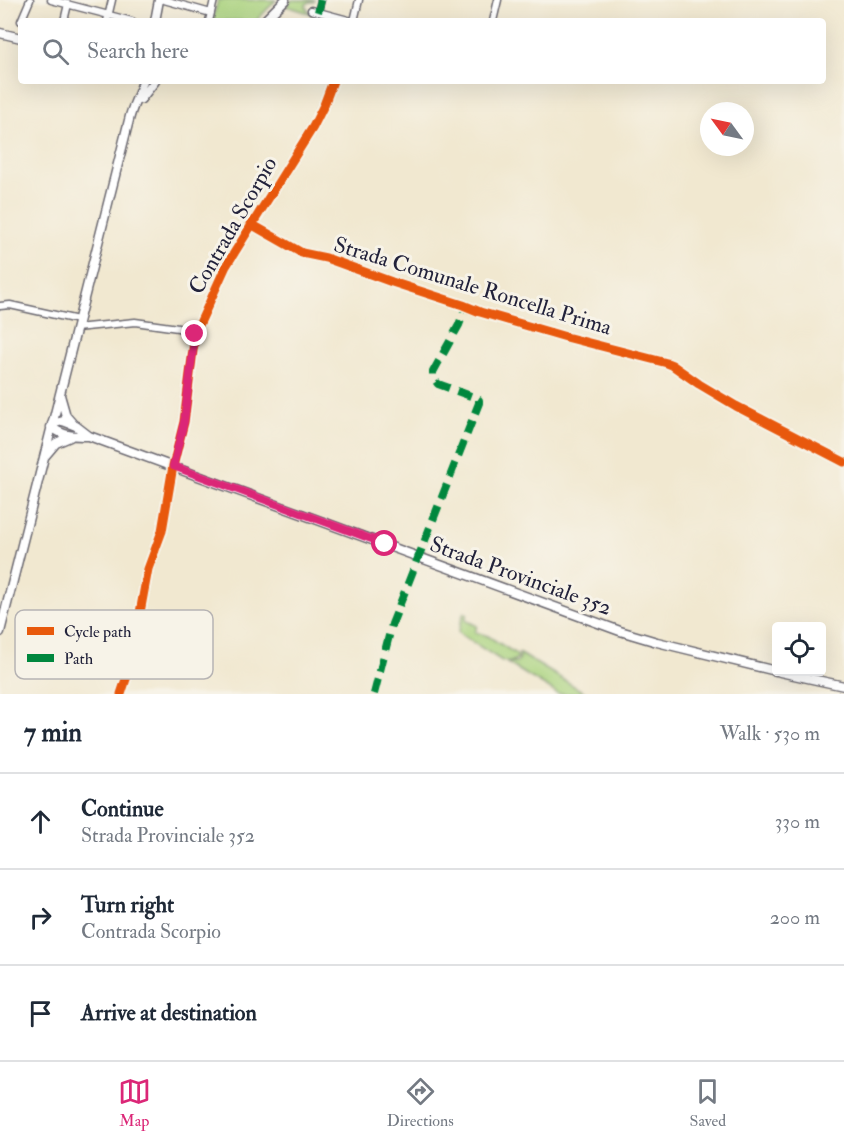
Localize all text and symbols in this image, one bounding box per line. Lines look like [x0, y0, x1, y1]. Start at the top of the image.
search box [18, 18, 826, 84]
icon: search [39, 35, 72, 68]
text: Search here [87, 37, 189, 65]
north arrow [700, 102, 754, 156]
street label: Contrada Scorpio [182, 152, 284, 300]
street label: Strada Comunale Roncella Prima [330, 230, 616, 342]
route end [181, 320, 207, 346]
route start [371, 530, 397, 556]
street label: Strada Provinciale 352 [426, 530, 615, 622]
legend [15, 610, 213, 679]
text: Cycle path [64, 622, 132, 643]
map controls [772, 622, 826, 676]
button: locate [772, 622, 826, 676]
text: Path [64, 649, 94, 669]
text: 7 min [24, 717, 82, 749]
text: Walk · 530 m [720, 721, 820, 746]
text: Continue [81, 795, 164, 823]
icon: ahead [24, 805, 57, 838]
text: 330 m [775, 809, 820, 834]
text: Strada Provinciale 352 [81, 823, 255, 848]
text: Turn right [81, 891, 174, 919]
icon: right [24, 901, 57, 934]
text: 200 m [770, 905, 820, 930]
text: Contrada Scorpio [81, 919, 221, 944]
icon: arrive [24, 997, 57, 1030]
text: Arrive at destination [81, 999, 257, 1027]
tab: Map [118, 1075, 151, 1131]
tab: Directions [387, 1075, 454, 1131]
tab: Saved [690, 1075, 726, 1131]

